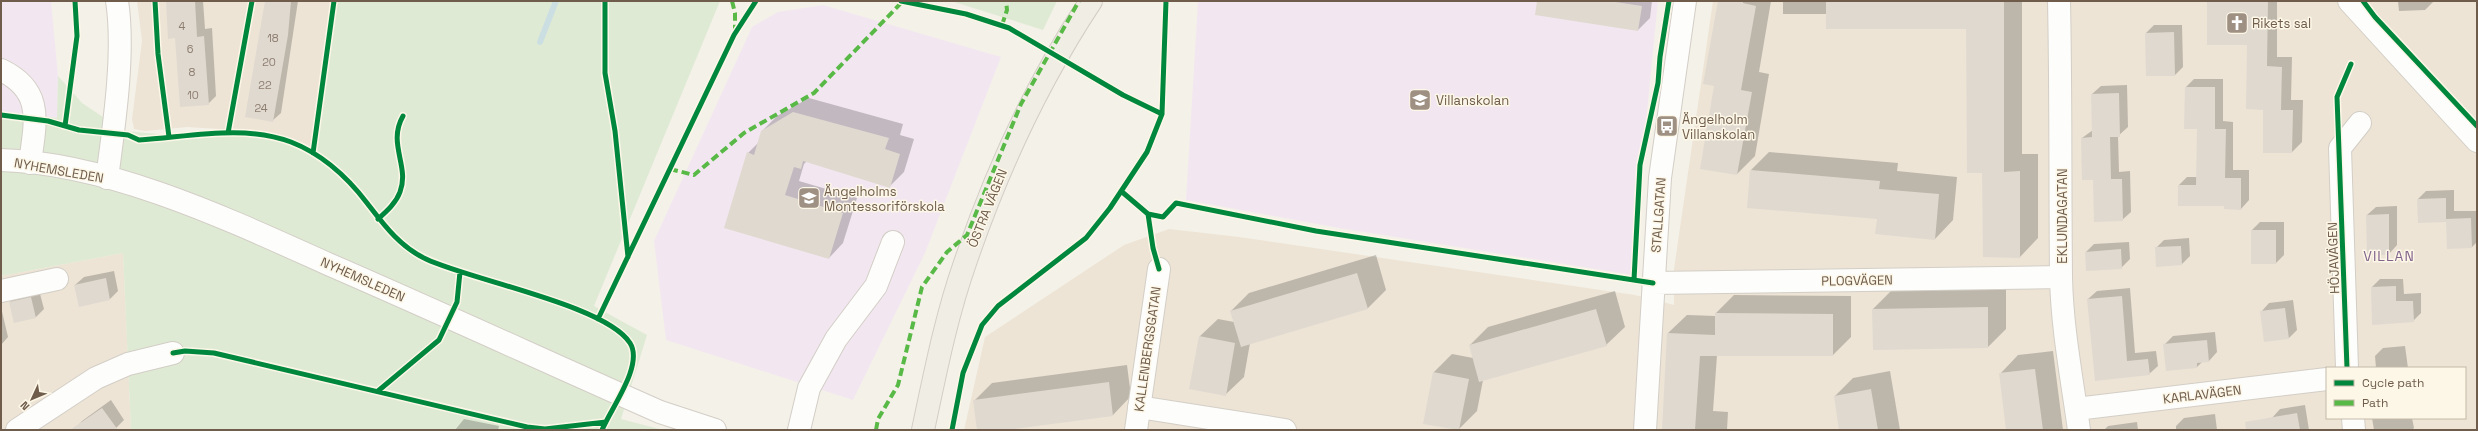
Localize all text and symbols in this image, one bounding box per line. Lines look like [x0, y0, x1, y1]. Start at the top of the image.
church icon: Rikets sal [2224, 10, 2250, 36]
place label: Rikets sal [2252, 15, 2311, 32]
house number: 4 [179, 19, 186, 33]
house number: 18 [267, 31, 279, 45]
house number: 6 [187, 42, 194, 56]
house number: 20 [262, 55, 276, 69]
house number: 8 [189, 65, 196, 79]
house number: 22 [258, 78, 272, 92]
school or university icon: Villanskolan [1407, 87, 1433, 113]
house number: 10 [187, 88, 199, 102]
place label: Villanskolan [1436, 92, 1509, 109]
house number: 24 [254, 101, 268, 115]
place label: Ängelholm Villanskolan [1682, 111, 1755, 143]
bus stop icon: Ängelholm Villanskolan [1654, 113, 1680, 139]
street label: NYHEMSLEDEN [13, 154, 105, 187]
street label: ÖSTRA VÄGEN [964, 166, 1011, 250]
street label: EKLUNDAGATAN [2054, 168, 2071, 264]
street label: STALLGATAN [1647, 177, 1670, 253]
place label: Ängelholms Montessoriförskola [824, 183, 945, 215]
school or university icon: Ängelholms Montessoriförskola [796, 185, 822, 211]
street label: HÖJAVÄGEN [2324, 222, 2343, 294]
district label: VILLAN [2363, 247, 2415, 265]
street label: NYHEMSLEDEN [318, 253, 408, 306]
street label: PLOGVÄGEN [1821, 271, 1893, 290]
street label: KALLENBERGSGATAN [1130, 285, 1165, 413]
legend [2326, 367, 2466, 419]
text: Cycle path [2362, 375, 2424, 391]
north arrow [12, 379, 52, 419]
street label: KARLAVÄGEN [2162, 381, 2242, 408]
text: Path [2362, 395, 2388, 411]
text: N [17, 398, 32, 413]

